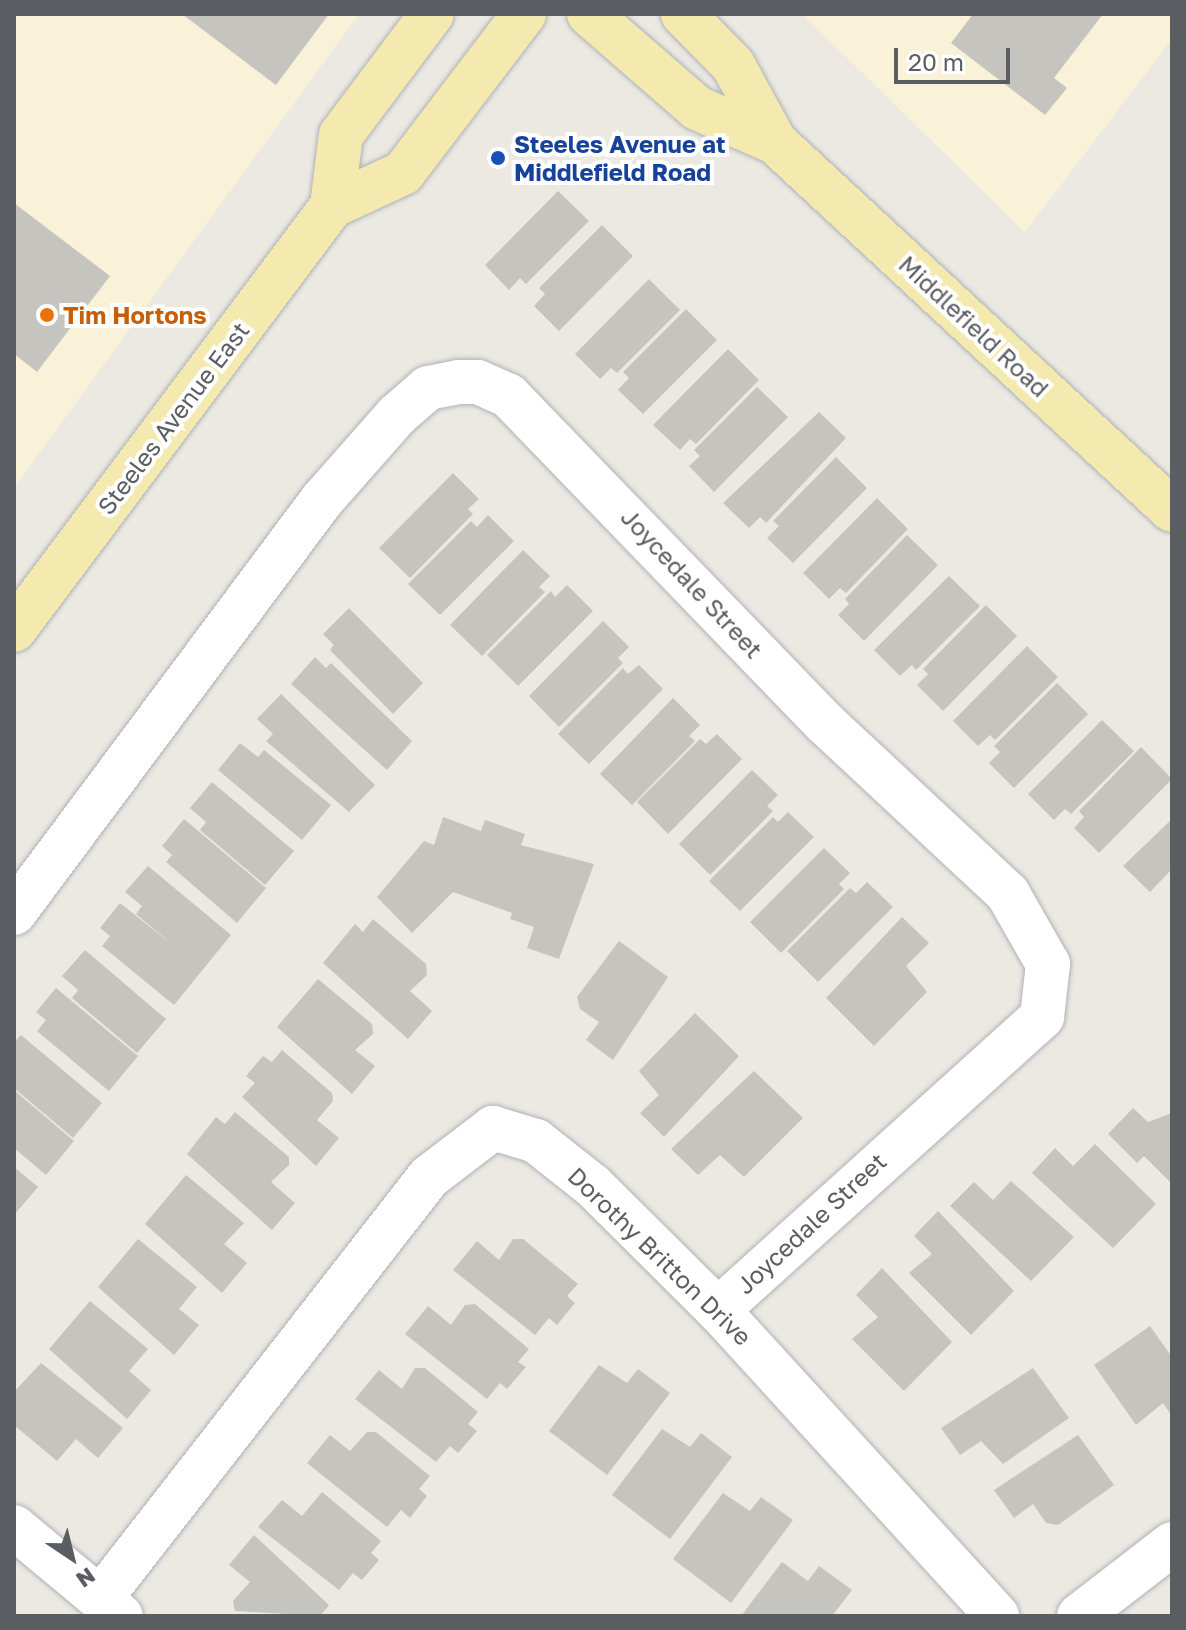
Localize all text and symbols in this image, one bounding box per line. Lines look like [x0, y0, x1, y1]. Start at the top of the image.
scale bar [898, 32, 1014, 82]
text: 20 m [908, 47, 964, 76]
place label: Steeles Avenue at Middlefield Road [514, 130, 726, 186]
marker: Steeles Avenue at Middlefield Road [489, 149, 507, 167]
street label: Middlefield Road [893, 249, 1055, 403]
place label: Tim Hortons [63, 301, 207, 329]
marker: Tim Hortons [38, 306, 56, 324]
street label: Steeles Avenue East [91, 316, 255, 520]
street label: Joycedale Street [615, 502, 769, 664]
street label: Joycedale Street [730, 1146, 892, 1300]
street label: Dorothy Britton Drive [562, 1161, 758, 1351]
north arrow [32, 1518, 112, 1598]
text: N [71, 1562, 101, 1594]

